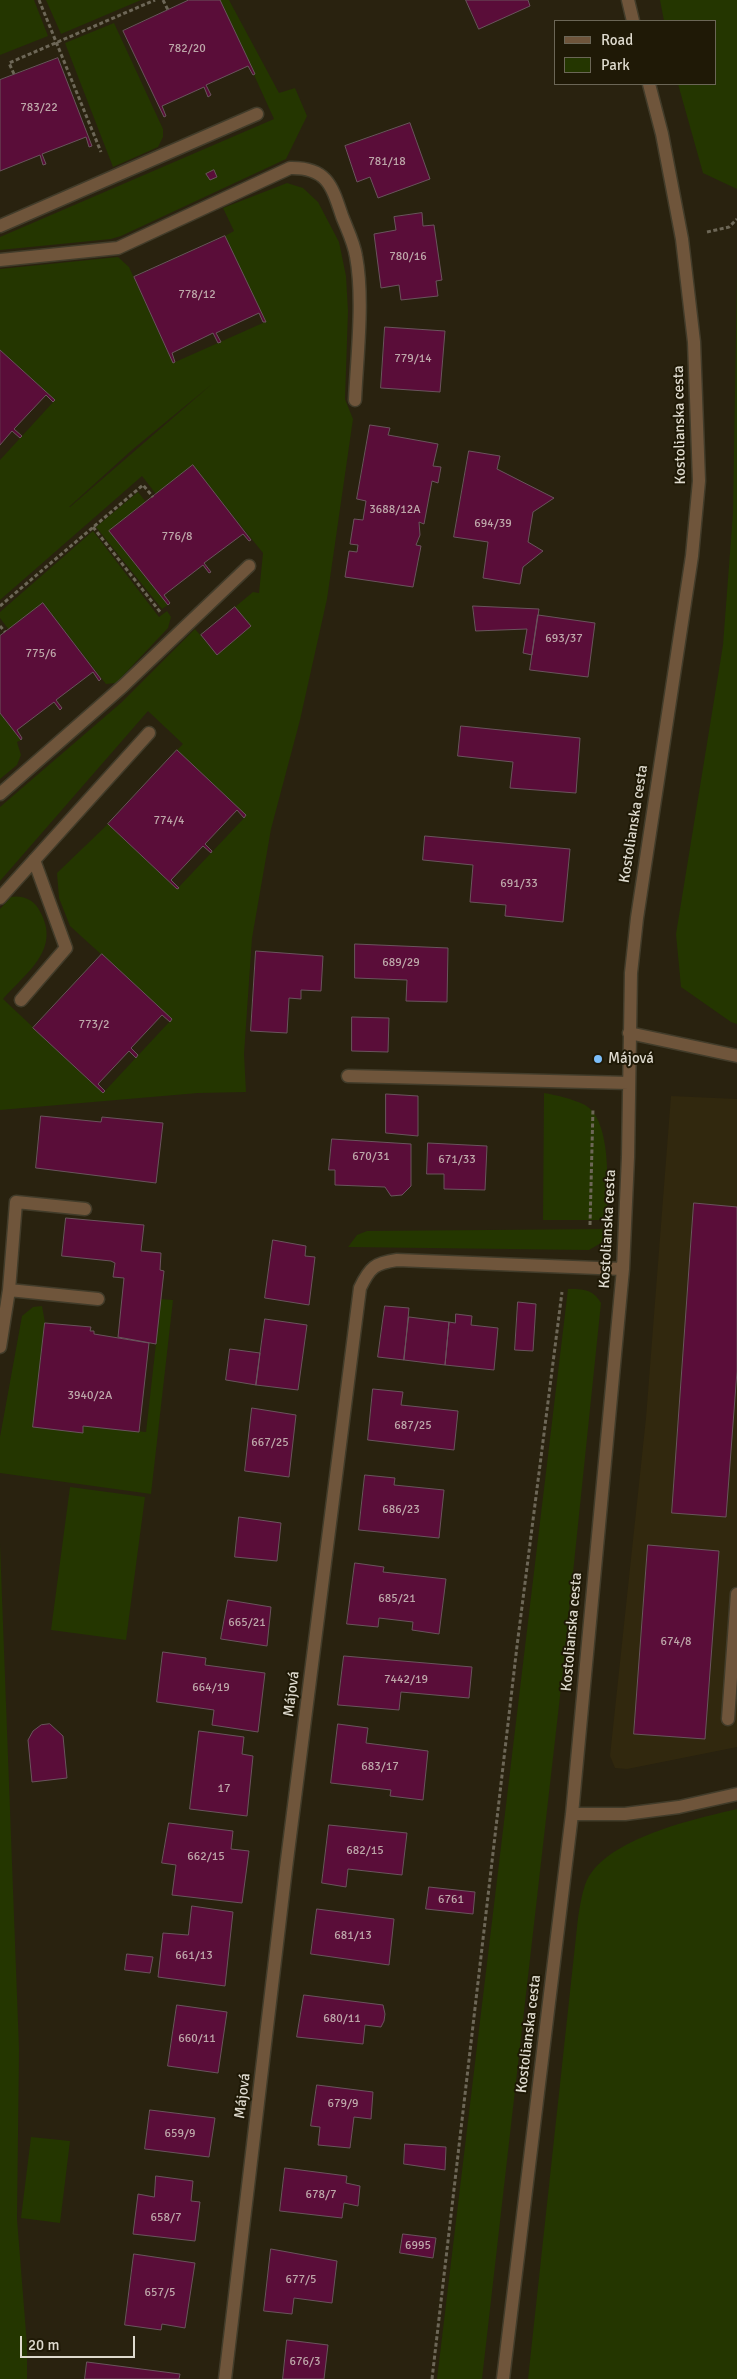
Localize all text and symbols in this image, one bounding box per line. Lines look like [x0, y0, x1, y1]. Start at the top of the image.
legend [554, 20, 717, 85]
text: Road [601, 31, 633, 49]
house number: 782/20 [168, 42, 206, 56]
text: Park [601, 56, 630, 74]
house number: 783/22 [20, 101, 58, 115]
house number: 781/18 [368, 155, 406, 169]
house number: 780/16 [389, 250, 427, 264]
house number: 778/12 [178, 288, 216, 302]
house number: 779/14 [394, 352, 432, 366]
street label: Kostolianska cesta [670, 365, 690, 485]
house number: 3688/12A [369, 503, 421, 517]
house number: 694/39 [474, 517, 512, 531]
house number: 776/8 [162, 530, 192, 544]
house number: 693/37 [545, 632, 583, 646]
house number: 775/6 [26, 647, 56, 661]
street label: Kostolianska cesta [616, 764, 652, 884]
house number: 774/4 [154, 814, 184, 828]
house number: 691/33 [500, 877, 538, 891]
house number: 689/29 [382, 956, 420, 970]
house number: 773/2 [79, 1018, 109, 1032]
place label: Májová [608, 1050, 654, 1068]
marker: Májová [592, 1053, 604, 1065]
house number: 670/31 [352, 1150, 390, 1164]
house number: 671/33 [438, 1153, 476, 1167]
street label: Kostolianska cesta [596, 1169, 620, 1289]
house number: 3940/2A [68, 1389, 112, 1403]
house number: 687/25 [394, 1419, 432, 1433]
house number: 667/25 [251, 1436, 289, 1450]
house number: 686/23 [382, 1503, 420, 1517]
street label: Kostolianska cesta [558, 1572, 586, 1692]
house number: 685/21 [378, 1592, 416, 1606]
house number: 665/21 [228, 1616, 266, 1630]
house number: 674/8 [661, 1635, 691, 1649]
street label: Májová [280, 1670, 304, 1718]
house number: 7442/19 [384, 1673, 428, 1687]
house number: 664/19 [192, 1681, 230, 1695]
house number: 683/17 [361, 1760, 399, 1774]
house number: 17 [218, 1782, 230, 1796]
house number: 682/15 [346, 1844, 384, 1858]
house number: 662/15 [187, 1850, 225, 1864]
house number: 6761 [438, 1893, 464, 1907]
house number: 681/13 [334, 1929, 372, 1943]
house number: 661/13 [175, 1949, 213, 1963]
street label: Kostolianska cesta [513, 1974, 545, 2094]
house number: 680/11 [323, 2012, 361, 2026]
house number: 660/11 [178, 2032, 216, 2046]
street label: Májová [231, 2072, 255, 2120]
house number: 679/9 [328, 2097, 358, 2111]
house number: 659/9 [165, 2127, 195, 2141]
house number: 678/7 [306, 2188, 336, 2202]
house number: 658/7 [151, 2211, 181, 2225]
house number: 6995 [405, 2239, 431, 2253]
house number: 677/5 [286, 2273, 316, 2287]
house number: 657/5 [145, 2286, 175, 2300]
scale bar [22, 2326, 138, 2358]
text: 20 m [28, 2336, 59, 2354]
house number: 676/3 [290, 2355, 320, 2369]

